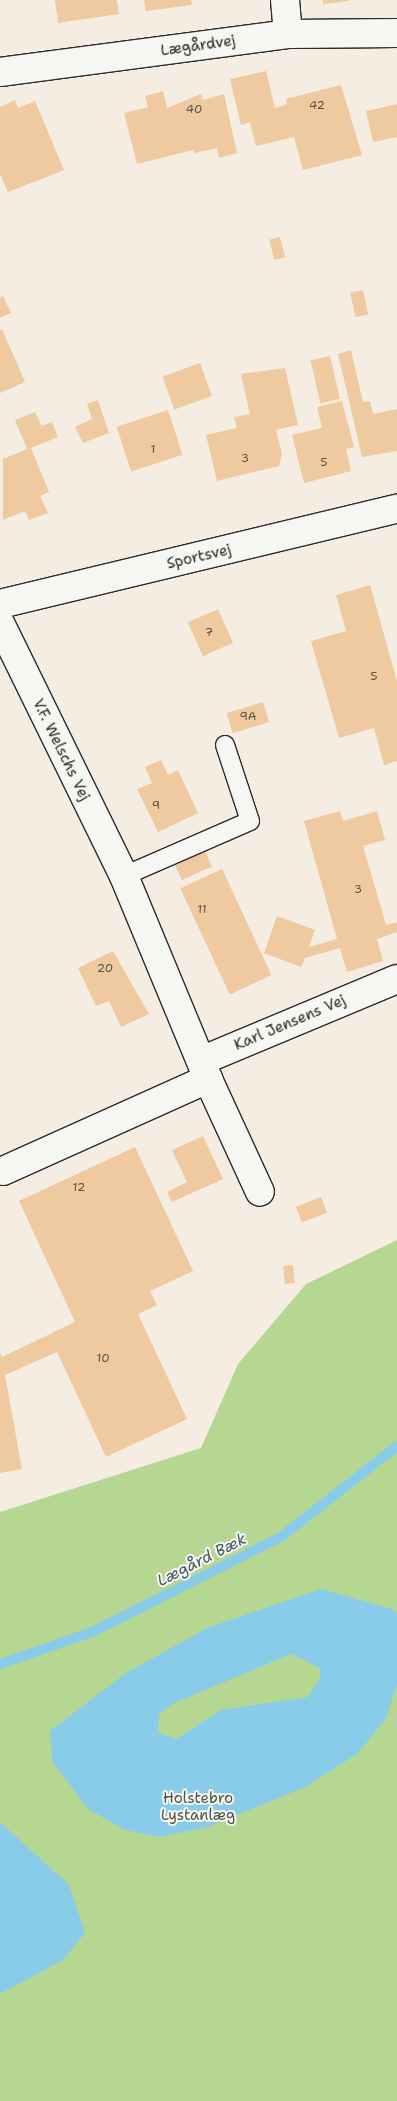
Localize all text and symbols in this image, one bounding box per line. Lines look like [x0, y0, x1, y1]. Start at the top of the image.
street label: Lægårdvej [159, 32, 237, 60]
house number: 42 [309, 99, 325, 113]
house number: 40 [186, 103, 202, 117]
house number: 1 [150, 443, 156, 457]
house number: 3 [241, 452, 249, 466]
house number: 5 [320, 456, 328, 470]
street label: Sportsvej [165, 541, 233, 573]
house number: 7 [205, 626, 213, 640]
house number: 5 [370, 670, 378, 684]
street label: V.F. Welschs Vej [29, 696, 93, 804]
house number: 9A [239, 710, 257, 724]
house number: 9 [152, 799, 160, 813]
house number: 3 [354, 883, 362, 897]
house number: 11 [197, 903, 207, 917]
house number: 20 [97, 962, 113, 976]
street label: Karl Jensens Vej [231, 991, 349, 1055]
house number: 12 [73, 1181, 85, 1195]
house number: 10 [96, 1352, 110, 1366]
water label: Lægård Bæk [154, 1529, 250, 1591]
park label: Holstebro Lystanlæg [161, 1789, 235, 1824]

